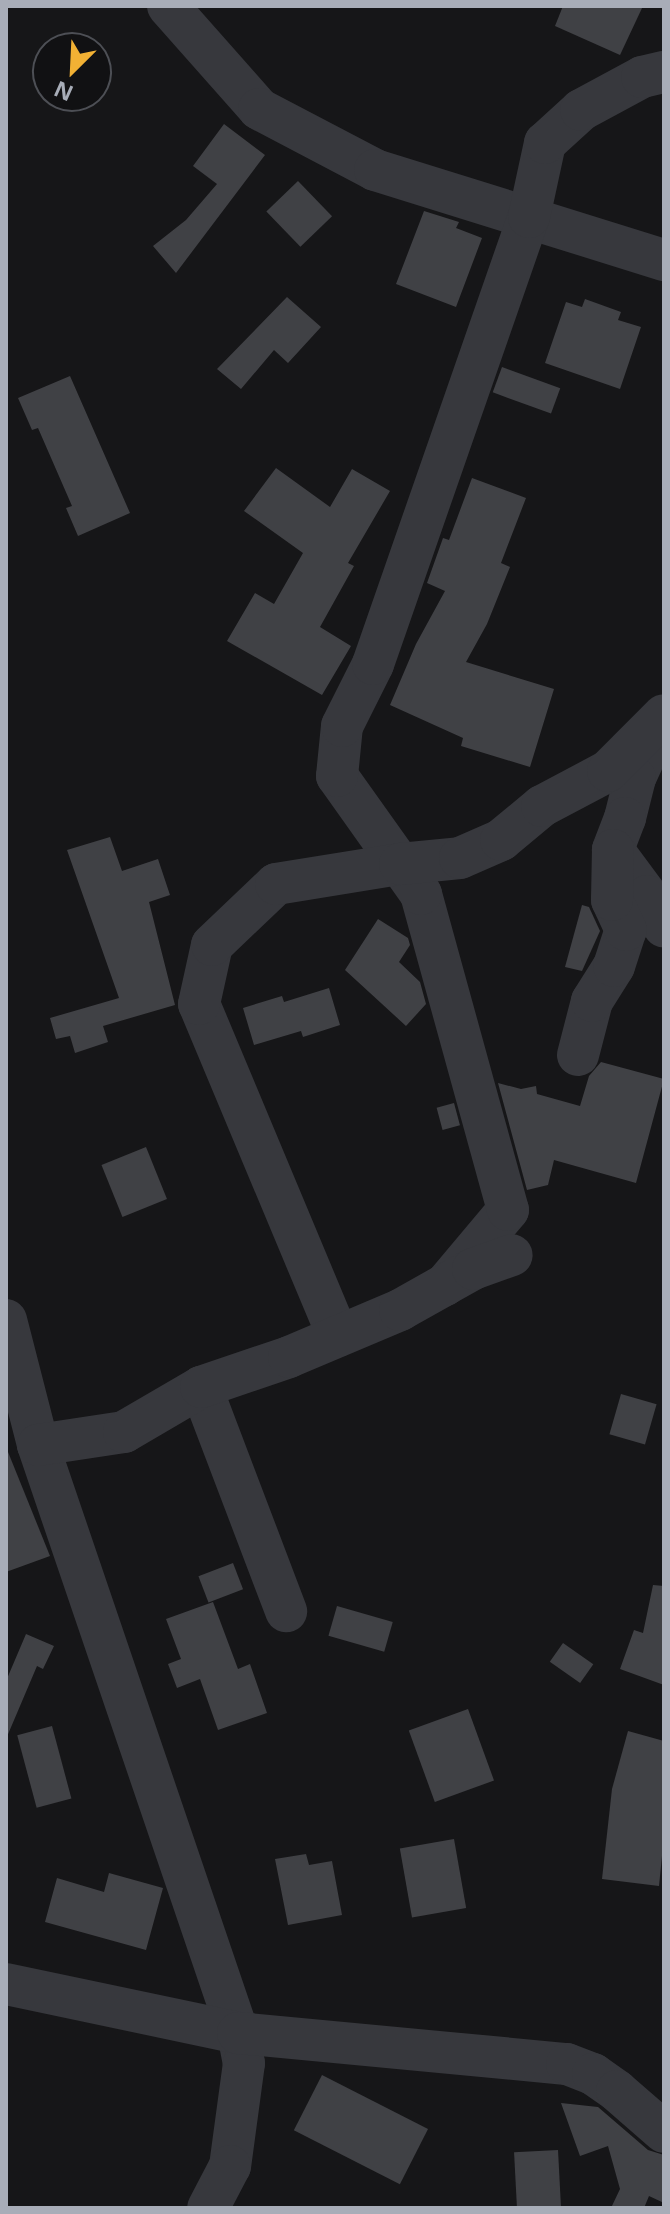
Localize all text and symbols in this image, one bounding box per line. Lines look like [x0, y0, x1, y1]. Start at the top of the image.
north arrow [32, 32, 112, 112]
text: N [49, 75, 77, 109]

